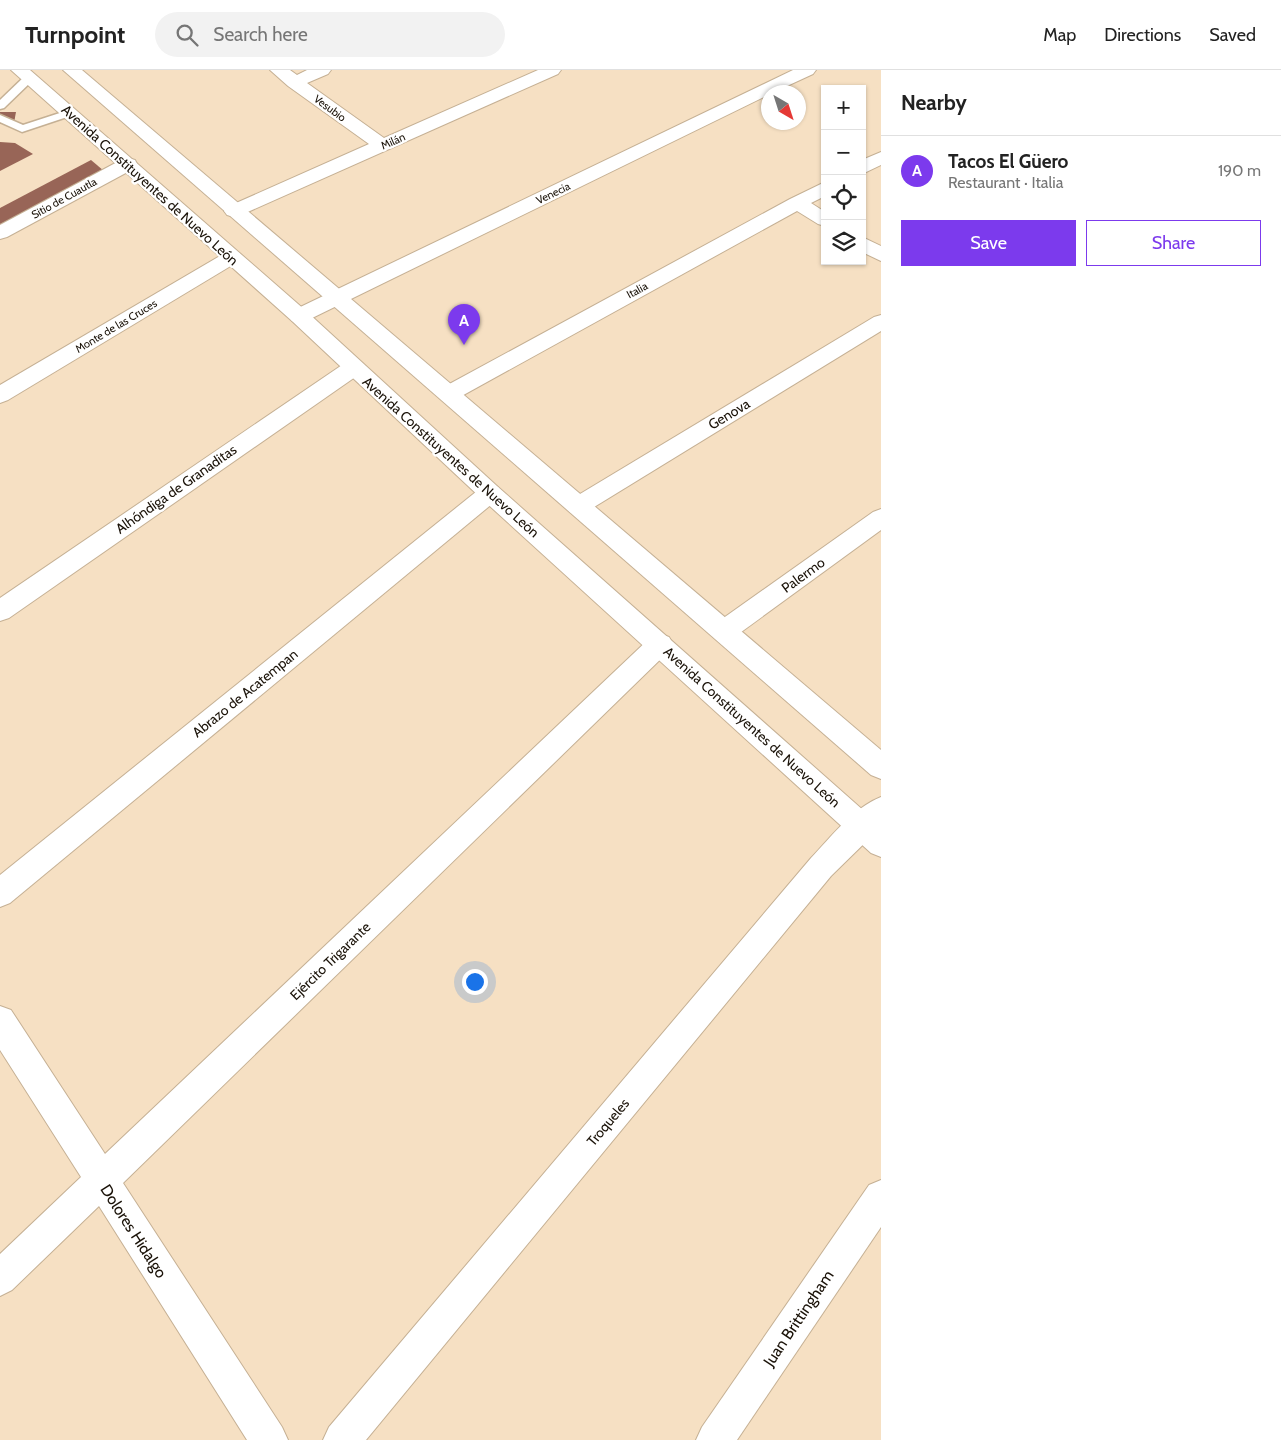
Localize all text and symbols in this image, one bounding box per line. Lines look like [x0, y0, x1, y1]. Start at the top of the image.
search box [155, 12, 505, 57]
text: Turnpoint [25, 20, 125, 49]
icon: search [173, 21, 201, 49]
text: Search here [213, 23, 308, 46]
text: Map [1043, 24, 1076, 46]
text: Directions [1104, 24, 1181, 46]
text: Saved [1209, 24, 1256, 46]
north arrow [761, 85, 806, 130]
map controls [821, 85, 866, 265]
button: + [821, 85, 866, 130]
text: Nearby [901, 90, 967, 115]
street label: Vesubio [311, 92, 349, 124]
street label: Avenida Constituyentes de Nuevo León [58, 101, 242, 269]
street label: Milán [379, 129, 407, 153]
button: − [821, 130, 866, 175]
text: Tacos El Güero [948, 150, 1068, 173]
text: A [912, 161, 922, 180]
text: 190 m [1218, 161, 1261, 180]
text: Restaurant · Italia [948, 173, 1063, 192]
street label: Sitio de Cuautla [29, 174, 100, 222]
button: locate [821, 175, 866, 220]
street label: Venecia [534, 178, 573, 207]
button: layers [821, 220, 866, 265]
button: Save [901, 220, 1076, 266]
button: Share [1086, 220, 1261, 266]
street label: Italia [624, 278, 651, 301]
street label: Monte de las Cruces [73, 296, 160, 356]
pin: A [448, 304, 480, 345]
street label: Avenida Constituyentes de Nuevo León [359, 373, 543, 541]
street label: Genova [705, 394, 753, 433]
street label: Alhóndiga de Granaditas [112, 440, 240, 538]
street label: Palermo [778, 553, 828, 597]
street label: Avenida Constituyentes de Nuevo León [660, 643, 844, 811]
street label: Abrazo de Acatempan [189, 645, 302, 741]
street label: Ejército Trigarante [286, 918, 374, 1004]
your location [462, 969, 488, 995]
street label: Troqueles [583, 1094, 633, 1149]
street label: Dolores Hidalgo [96, 1181, 171, 1282]
street label: Juan Brittingham [759, 1267, 838, 1371]

